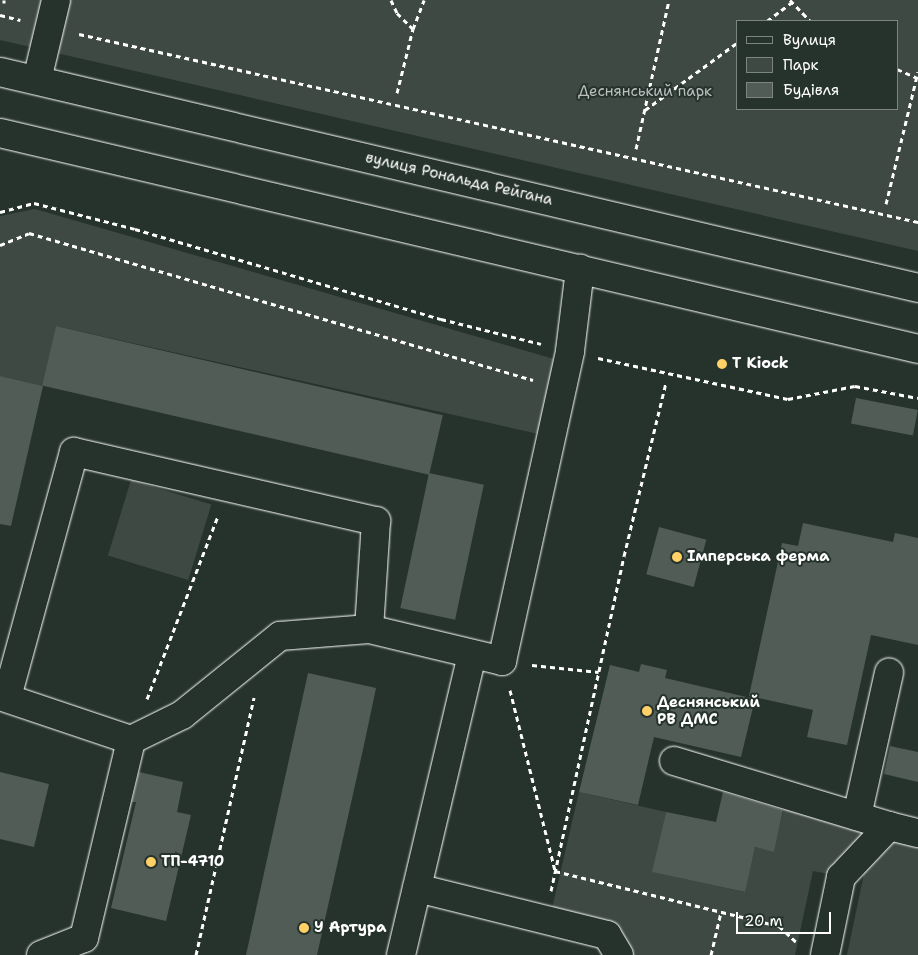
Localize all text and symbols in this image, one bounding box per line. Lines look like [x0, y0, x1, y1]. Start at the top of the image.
legend [736, 20, 898, 110]
text: Вулиця [783, 30, 836, 50]
text: Парк [783, 55, 819, 75]
text: Будівля [783, 80, 839, 100]
park label: Деснянський парк [578, 83, 712, 101]
street label: вулиця Рональда Рейгана [364, 149, 554, 209]
place label: T Kiock [732, 355, 789, 373]
marker: T Kiock [716, 358, 728, 370]
place label: Імперська ферма [687, 548, 829, 566]
marker: Імперська ферма [671, 551, 683, 563]
place label: Деснянський РВ ДМС [657, 693, 760, 728]
marker: Деснянський РВ ДМС [641, 705, 653, 717]
place label: ТП-4710 [161, 853, 224, 871]
marker: ТП-4710 [145, 856, 157, 868]
scale bar [738, 902, 833, 934]
text: 20 m [744, 911, 783, 931]
place label: У Артура [314, 919, 386, 937]
marker: У Артура [298, 922, 310, 934]

